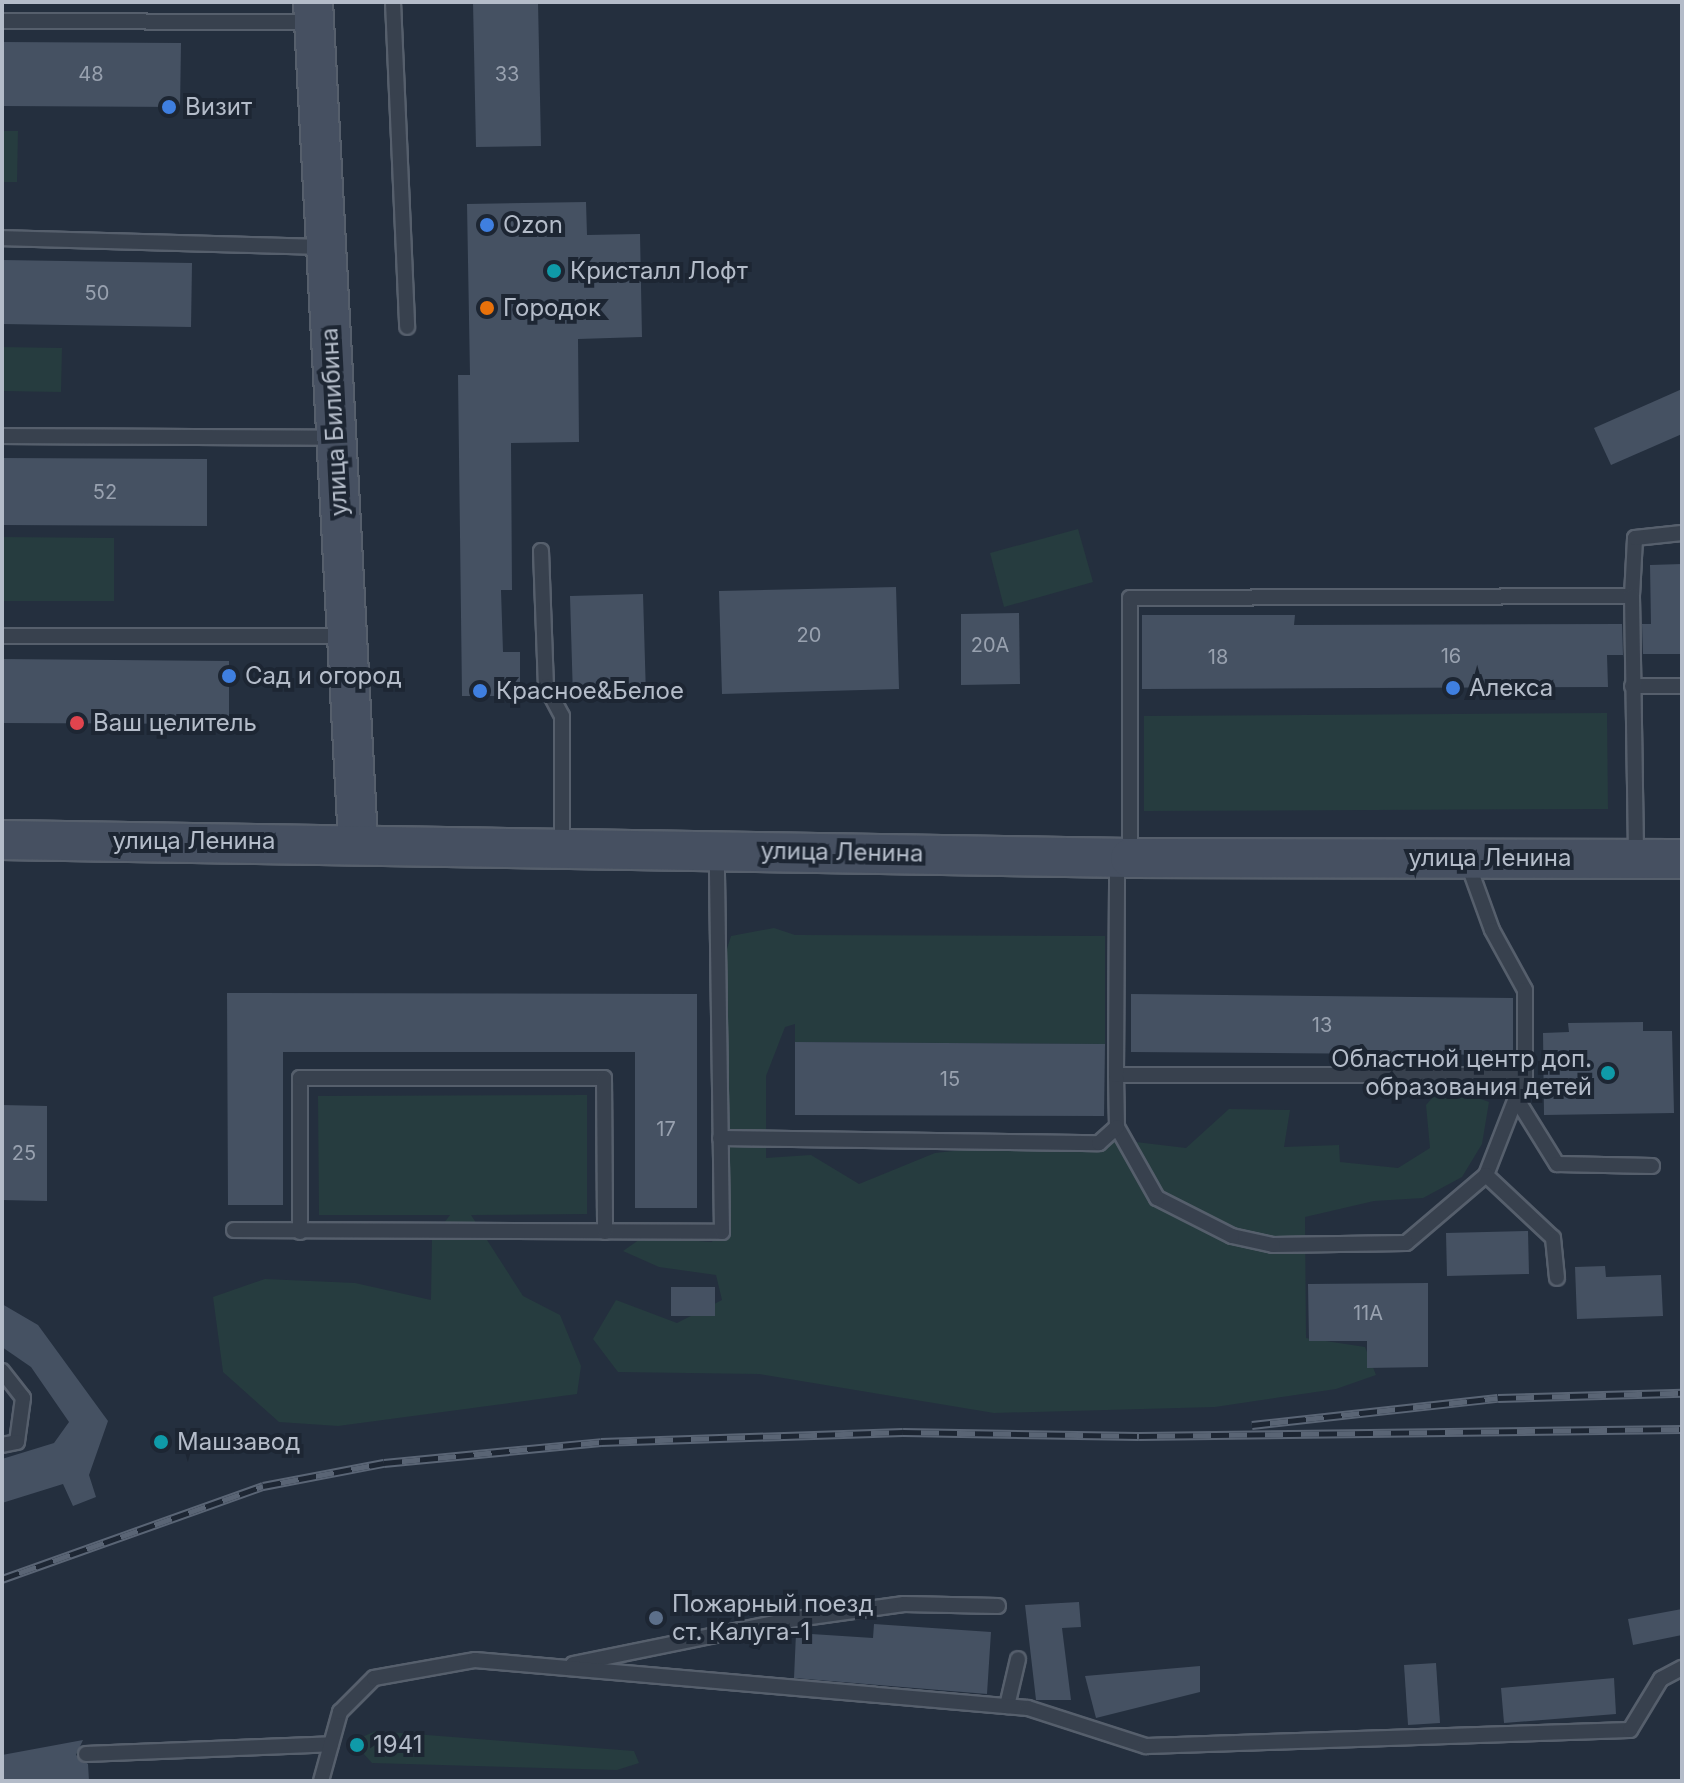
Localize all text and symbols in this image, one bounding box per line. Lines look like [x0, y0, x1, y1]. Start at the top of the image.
house number: 48 [78, 62, 104, 86]
house number: 33 [495, 62, 519, 86]
place label: Визит [185, 93, 252, 121]
marker: Визит [160, 98, 178, 116]
place label: Ozon [503, 211, 563, 239]
marker: Ozon [478, 216, 496, 234]
place label: Кристалл Лофт [570, 257, 748, 285]
marker: Кристалл Лофт [545, 262, 563, 280]
house number: 50 [85, 281, 109, 305]
place label: Городок [503, 294, 601, 322]
marker: Городок [478, 299, 496, 317]
street label: улица Билибина [315, 327, 353, 517]
house number: 52 [93, 480, 117, 504]
house number: 20 [797, 623, 821, 647]
house number: 20А [971, 633, 1009, 657]
house number: 16 [1441, 644, 1461, 668]
house number: 18 [1208, 645, 1228, 669]
place label: Сад и огород [245, 662, 402, 690]
marker: Сад и огород [220, 667, 238, 685]
place label: Алекса [1469, 674, 1553, 702]
place label: Красное&Белое [496, 677, 684, 705]
marker: Алекса [1444, 679, 1462, 697]
marker: Красное&Белое [471, 682, 489, 700]
place label: Ваш целитель [93, 709, 257, 737]
marker: Ваш целитель [68, 714, 86, 732]
street label: улица Ленина [113, 827, 275, 855]
street label: улица Ленина [760, 836, 924, 868]
street label: улица Ленина [1409, 844, 1571, 872]
house number: 13 [1312, 1013, 1332, 1037]
place label: Областной центр доп. образования детей [1331, 1045, 1592, 1101]
marker: Областной центр доп. образования детей [1599, 1064, 1617, 1082]
house number: 15 [940, 1067, 960, 1091]
house number: 17 [656, 1117, 676, 1141]
house number: 25 [12, 1141, 36, 1165]
house number: 11А [1353, 1301, 1383, 1325]
place label: Машзавод [177, 1428, 300, 1456]
marker: Машзавод [152, 1433, 170, 1451]
place label: Пожарный поезд ст. Калуга-1 [672, 1590, 874, 1646]
marker: Пожарный поезд ст. Калуга-1 [647, 1609, 665, 1627]
place label: 1941 [373, 1731, 422, 1759]
marker: 1941 [348, 1736, 366, 1754]

